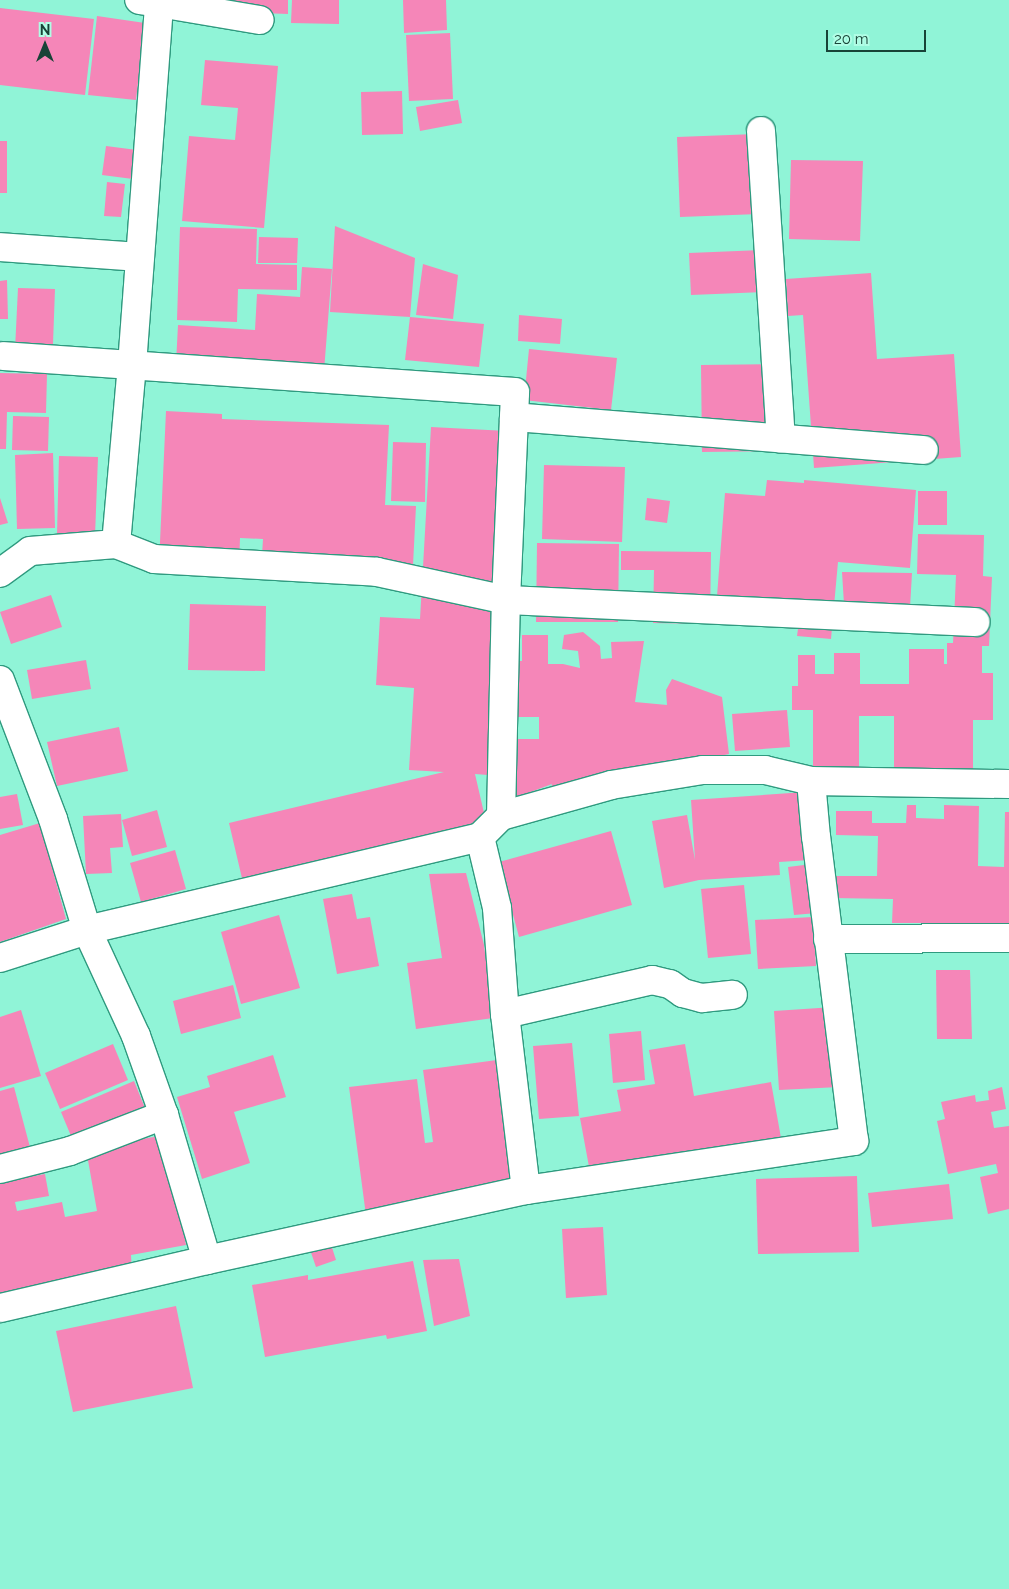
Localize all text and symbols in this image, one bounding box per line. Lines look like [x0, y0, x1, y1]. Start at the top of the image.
north arrow [20, 20, 70, 70]
scale bar [829, 20, 929, 52]
text: N [40, 22, 50, 38]
text: 20 m [834, 30, 869, 48]

